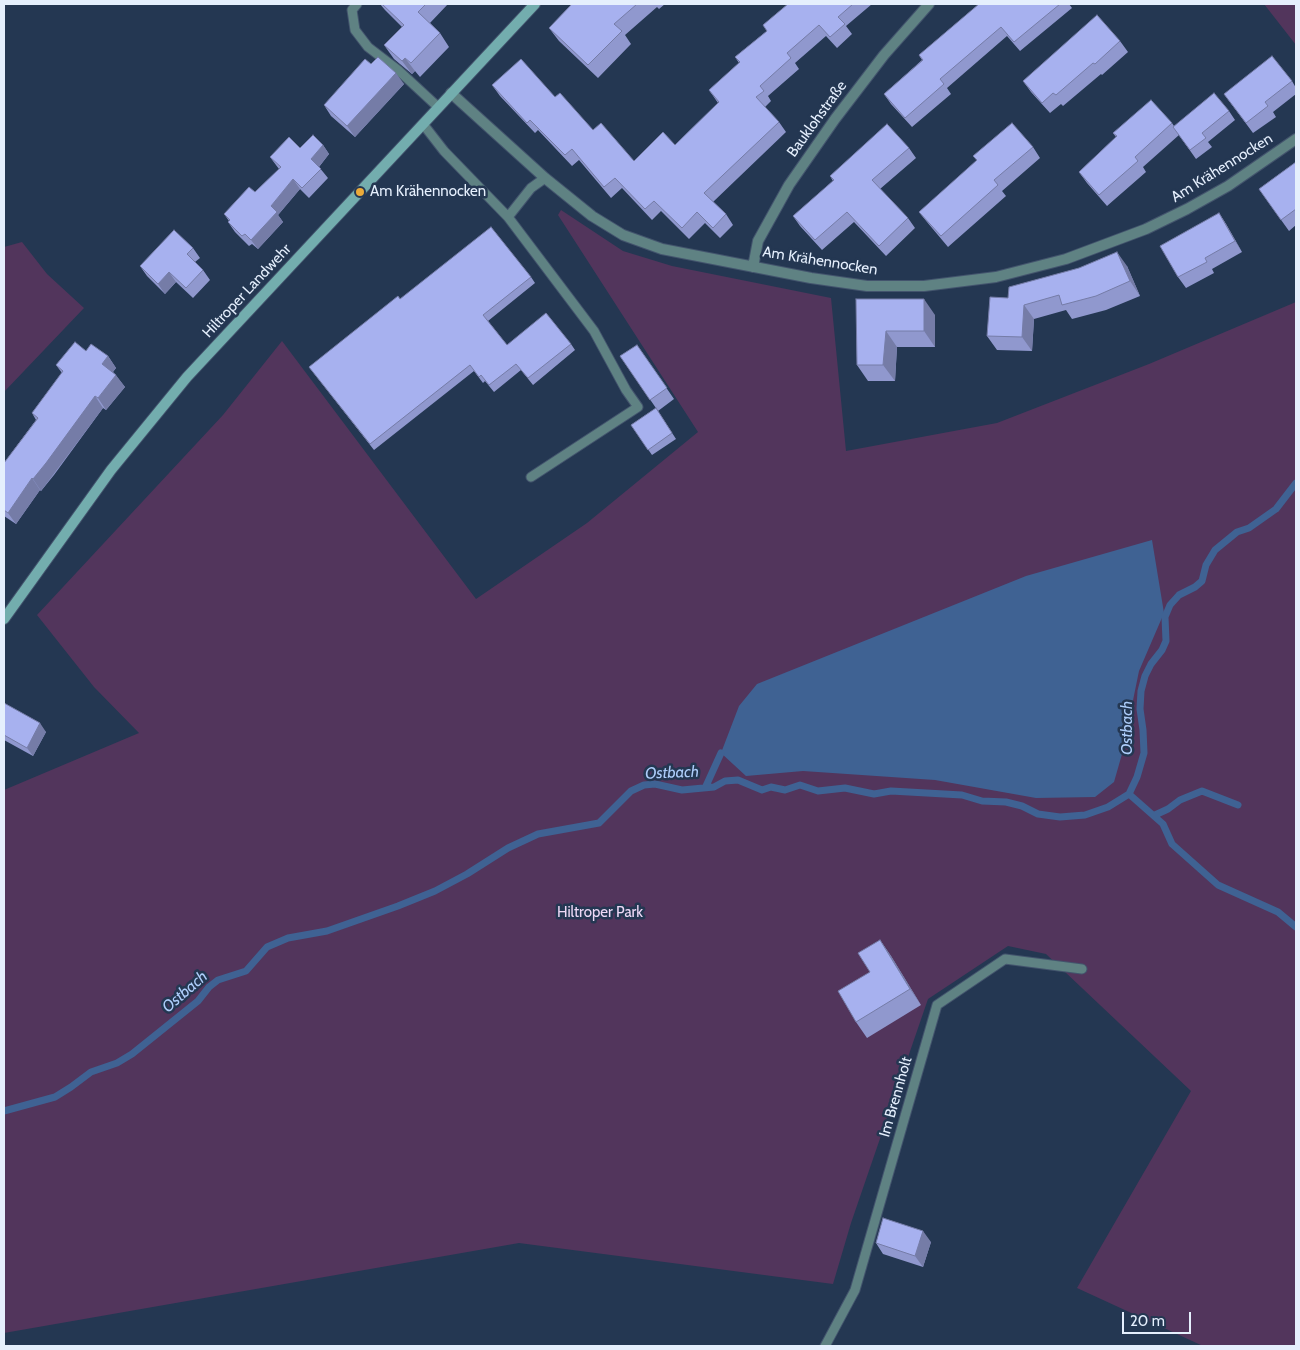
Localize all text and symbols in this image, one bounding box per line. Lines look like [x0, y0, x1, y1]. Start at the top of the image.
street label: Bauklohstraße [783, 77, 851, 161]
street label: Am Krähennocken [1168, 130, 1276, 206]
place label: Am Krähennocken [370, 183, 486, 201]
marker: Am Krähennocken [354, 186, 366, 198]
street label: Hiltroper Landwehr [199, 240, 295, 342]
street label: Am Krähennocken [761, 243, 879, 279]
water label: Ostbach [1117, 701, 1137, 755]
water label: Ostbach [645, 762, 699, 784]
park label: Hiltroper Park [557, 904, 643, 922]
water label: Ostbach [158, 967, 212, 1017]
street label: Im Brennholt [876, 1055, 916, 1139]
scale bar [1125, 1302, 1194, 1334]
text: 20 m [1130, 1312, 1165, 1330]

